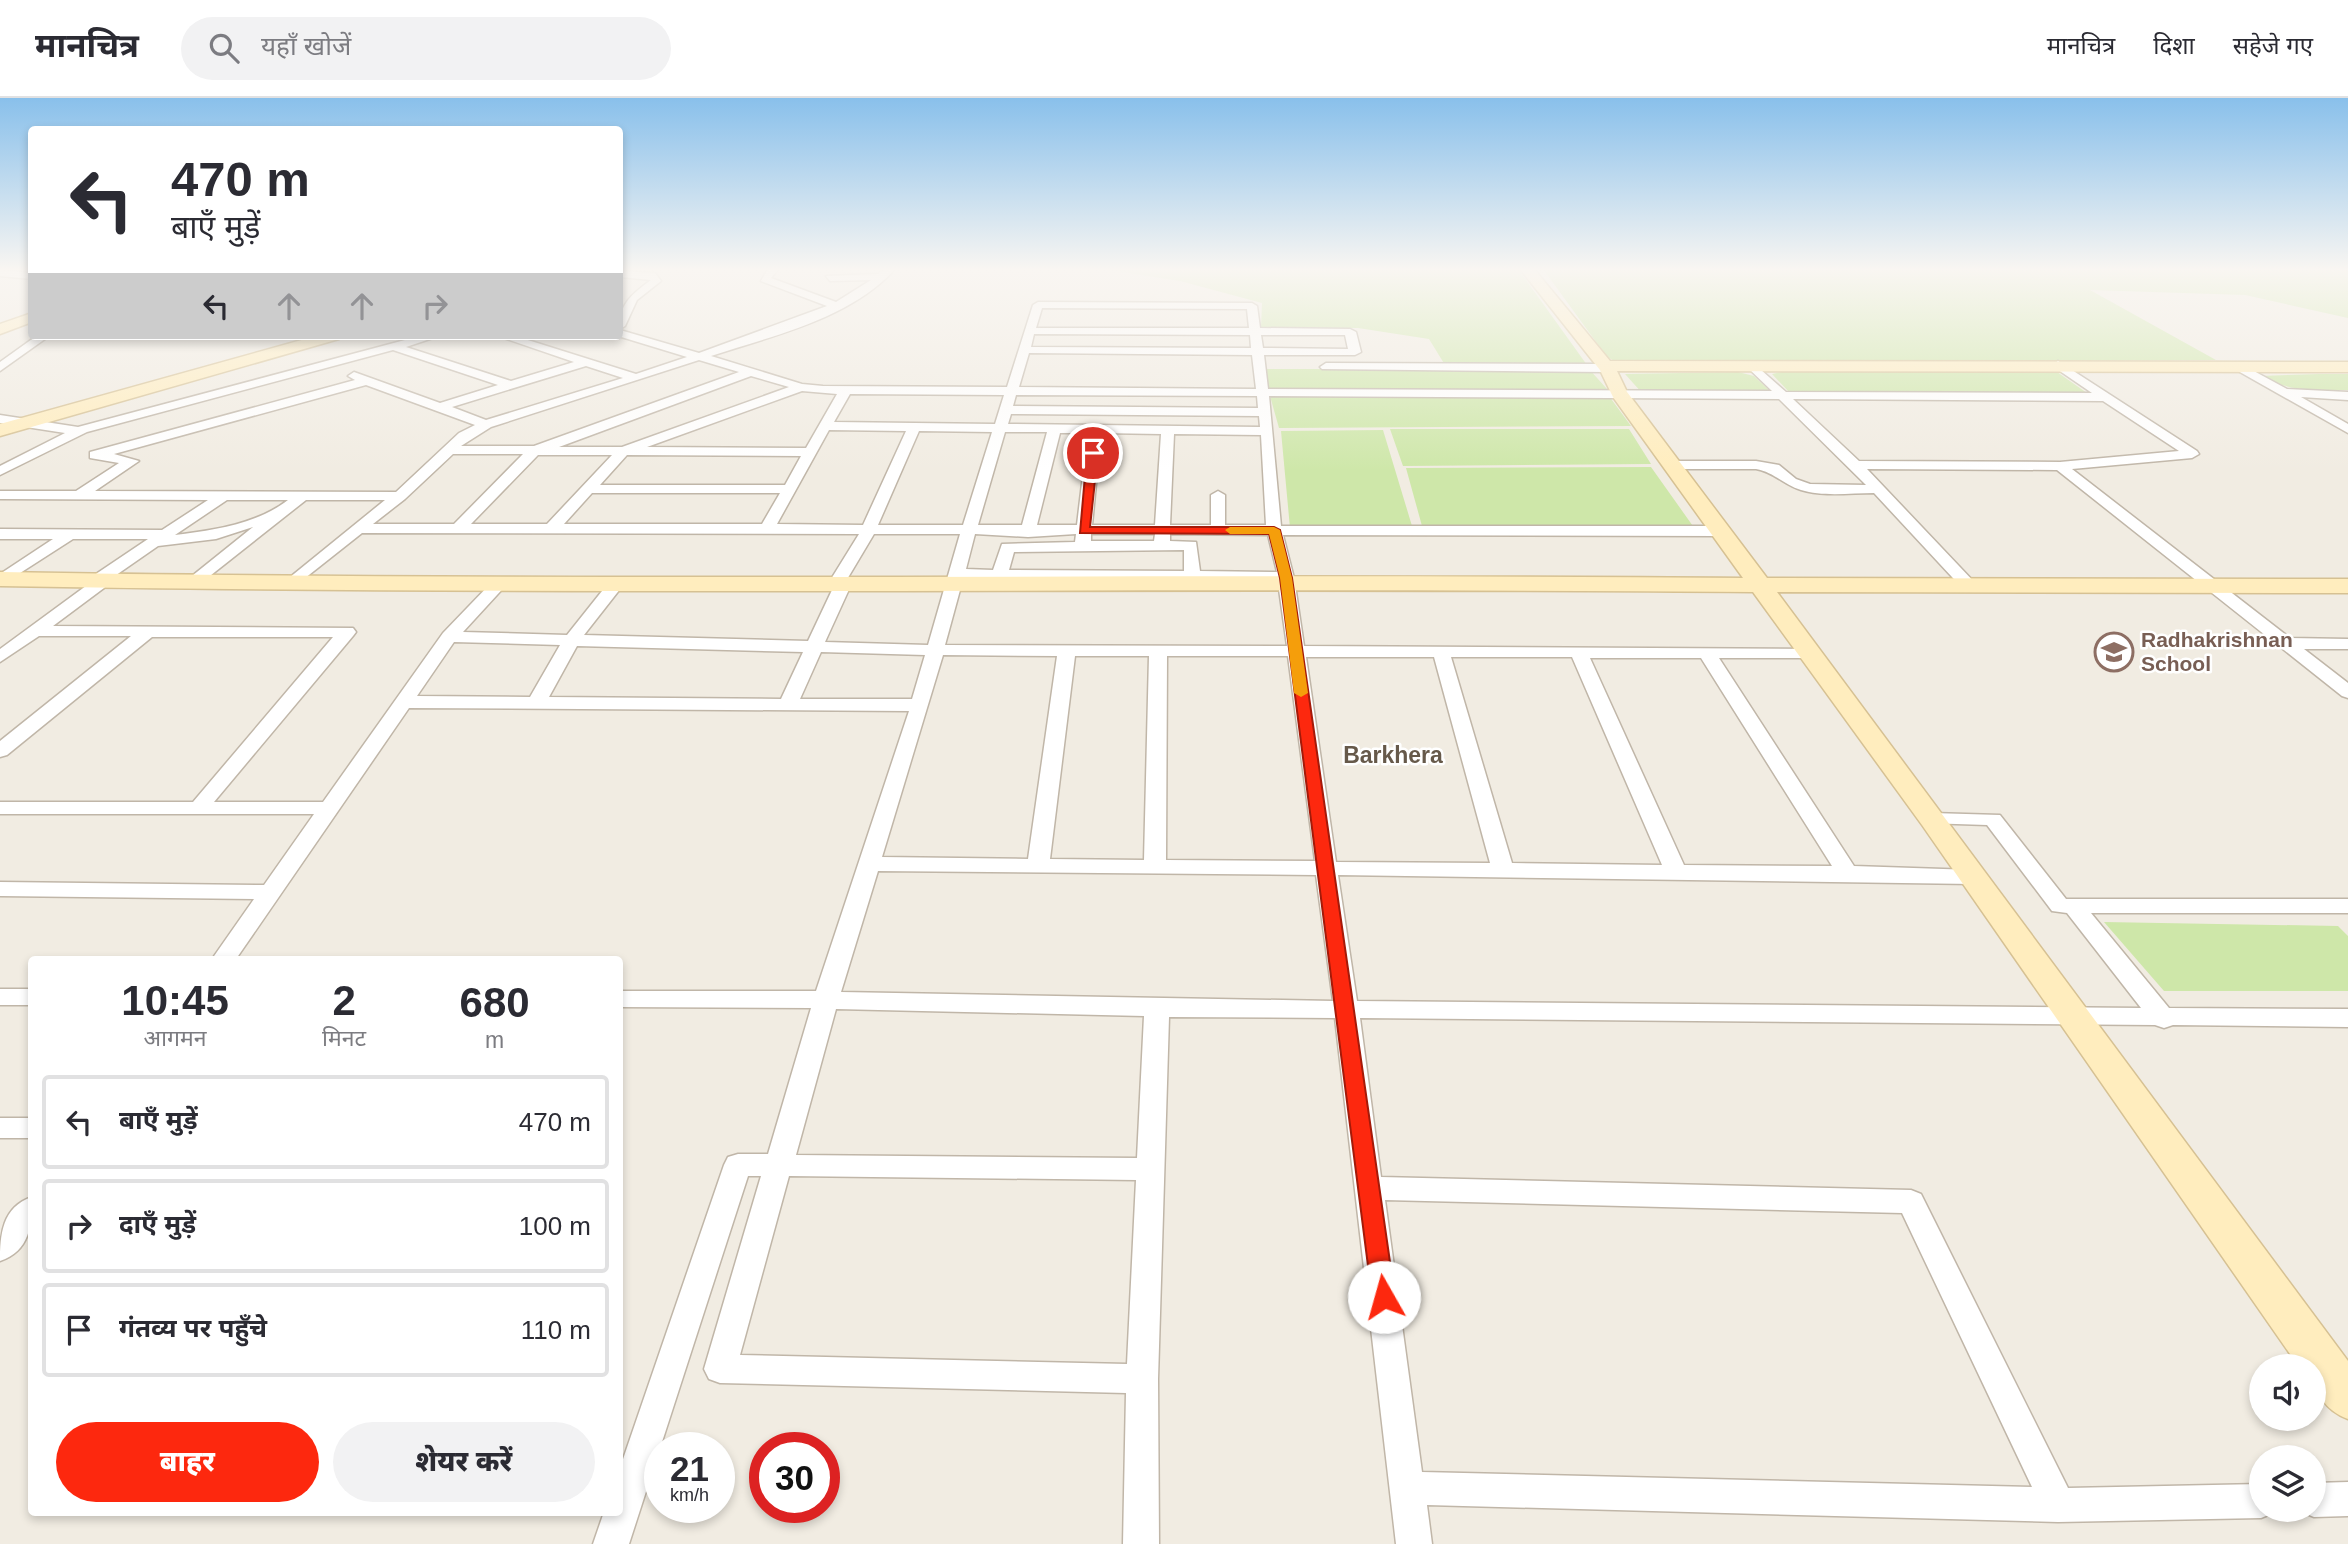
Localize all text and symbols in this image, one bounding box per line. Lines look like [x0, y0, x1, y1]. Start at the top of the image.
search box [181, 17, 671, 80]
text: मानचित्र [35, 27, 139, 64]
icon: search [205, 29, 243, 67]
text: यहाँ खोजें [261, 31, 351, 61]
text: मानचित्र [2047, 32, 2115, 59]
text: दिशा [2153, 32, 2195, 59]
text: सहेजे गए [2233, 32, 2313, 59]
text: 470 m [171, 152, 310, 206]
icon: left [56, 154, 147, 245]
text: बाएँ मुड़ें [171, 209, 260, 245]
icon: left [197, 287, 235, 325]
icon: ahead [270, 287, 308, 325]
icon: ahead [343, 287, 381, 325]
icon: right [416, 287, 454, 325]
pin [1063, 423, 1123, 483]
icon: arrive [1074, 434, 1112, 472]
place label: Radhakrishnan School [2141, 628, 2293, 675]
school or university icon: Radhakrishnan School [2093, 631, 2135, 673]
district label: Barkhera [1343, 742, 1443, 768]
text: 10:45 [121, 977, 229, 1024]
text: 2 [332, 977, 356, 1024]
text: 680 [460, 979, 530, 1026]
text: आगमन [144, 1025, 207, 1051]
text: मिनट [322, 1025, 366, 1051]
text: m [485, 1027, 504, 1053]
icon: left [60, 1103, 98, 1141]
text: बाएँ मुड़ें [119, 1105, 198, 1135]
text: 470 m [519, 1107, 591, 1137]
icon: right [60, 1207, 98, 1245]
text: दाएँ मुड़ें [119, 1209, 196, 1239]
text: 100 m [519, 1211, 591, 1241]
position arrow [1347, 1260, 1421, 1334]
icon: arrive [60, 1311, 98, 1349]
text: गंतव्य पर पहुँचे [119, 1313, 267, 1343]
text: 110 m [521, 1315, 591, 1345]
map controls [2249, 1354, 2326, 1522]
button: sound [2249, 1354, 2326, 1431]
button: बाहर [56, 1422, 319, 1502]
button: शेयर करें [333, 1422, 595, 1502]
speed limit sign: 30 [749, 1432, 840, 1523]
button: layers [2249, 1445, 2326, 1522]
text: 21 [670, 1449, 709, 1488]
text: km/h [670, 1485, 709, 1505]

